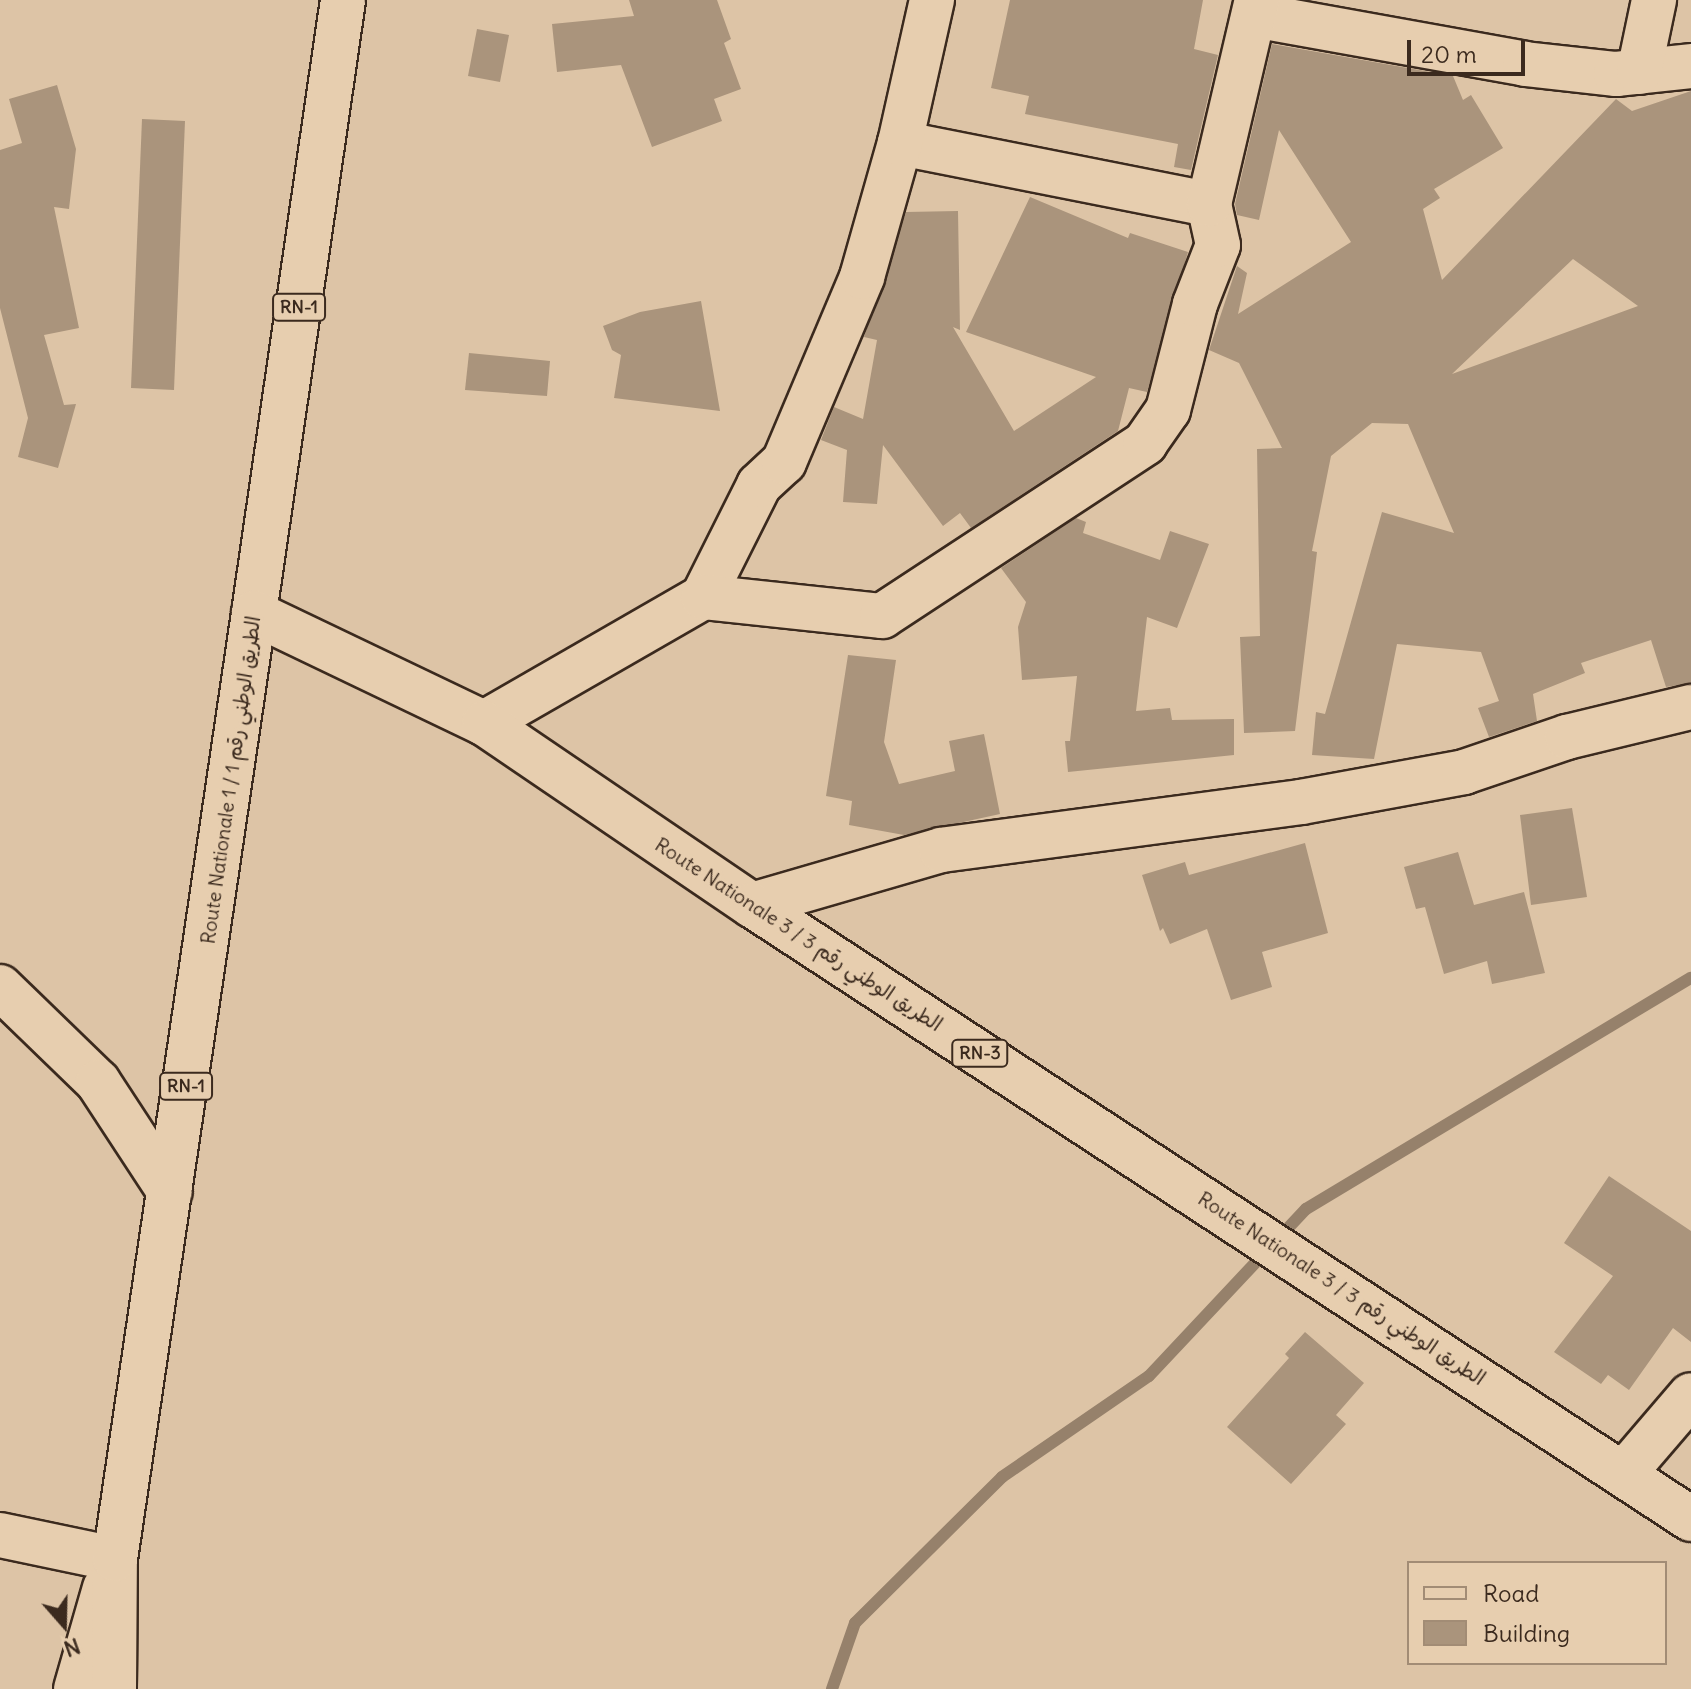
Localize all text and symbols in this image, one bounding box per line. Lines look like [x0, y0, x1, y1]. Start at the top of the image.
scale bar [1411, 24, 1529, 74]
text: 20 m [1421, 39, 1477, 69]
road number: RN-1 [271, 293, 327, 321]
street label: Route Nationale 1 / الطريق الوطني رقم 1 [195, 615, 265, 945]
street label: Route Nationale 3 / الطريق الوطني رقم 3 [651, 832, 947, 1036]
road number: RN-3 [950, 1039, 1010, 1067]
road number: RN-1 [158, 1072, 214, 1100]
street label: Route Nationale 3 / الطريق الوطني رقم 3 [1194, 1186, 1490, 1390]
legend [1407, 1561, 1667, 1665]
text: Road [1483, 1578, 1539, 1608]
north arrow [24, 1585, 104, 1665]
text: Building [1483, 1618, 1570, 1648]
text: N [60, 1632, 84, 1663]

